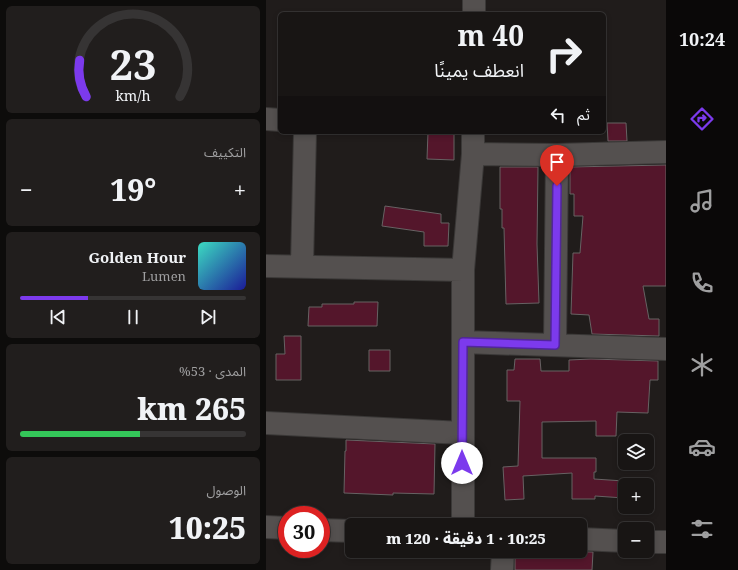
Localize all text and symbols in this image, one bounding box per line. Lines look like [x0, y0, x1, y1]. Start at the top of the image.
text: 40 m [457, 16, 524, 54]
text: 10:24 [679, 27, 725, 51]
icon: right [538, 28, 590, 80]
text: 23 [109, 36, 157, 92]
text: انعطف يمينًا [434, 58, 524, 82]
text: km/h [115, 86, 151, 105]
icon: left [547, 104, 569, 126]
text: ثم [577, 104, 590, 124]
icon: directions [688, 105, 716, 133]
text: التكييف [204, 143, 246, 161]
pin [540, 145, 574, 186]
icon: arrive [546, 151, 568, 173]
text: 19° [110, 169, 156, 210]
text: − [20, 174, 33, 204]
text: + [234, 174, 246, 204]
icon: music [688, 187, 716, 215]
text: Golden Hour [88, 247, 186, 267]
text: Lumen [142, 267, 186, 285]
icon: phone [688, 269, 716, 297]
icon: previous [47, 306, 69, 328]
icon: pause [122, 306, 144, 328]
icon: next [197, 306, 219, 328]
icon: climate [688, 351, 716, 379]
text: المدى · 53% [179, 362, 246, 380]
text: 265 km [137, 388, 246, 429]
icon: car [688, 433, 716, 461]
map controls [618, 434, 654, 558]
button: layers [618, 434, 654, 470]
position arrow [441, 442, 483, 484]
button: + [618, 478, 654, 514]
text: الوصول [206, 481, 246, 499]
speed limit sign: 30 [278, 506, 330, 558]
text: 10:25 [169, 507, 246, 548]
icon: filters [688, 515, 716, 543]
button: − [618, 522, 654, 558]
text: 10:25 · 1 دقيقة · 120 m [386, 528, 546, 548]

